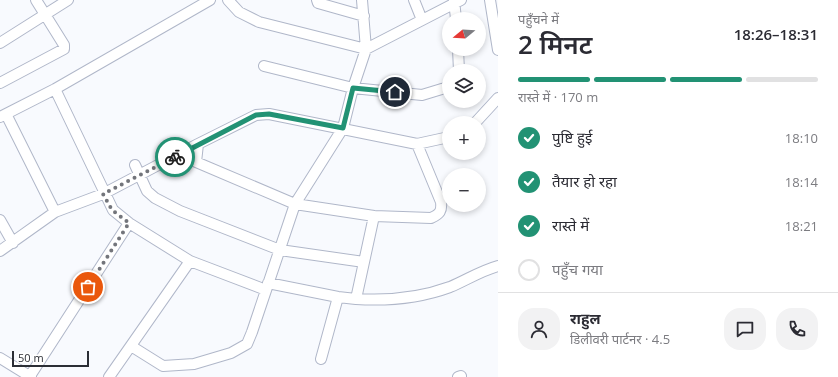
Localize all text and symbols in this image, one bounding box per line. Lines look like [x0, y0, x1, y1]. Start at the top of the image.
text: पहुँचने में [518, 10, 559, 28]
north arrow [442, 12, 486, 56]
map controls [442, 12, 486, 212]
text: 18:26–18:31 [734, 24, 818, 44]
text: 2 मिनट [518, 26, 592, 62]
button: layers [442, 64, 486, 108]
pin [378, 75, 412, 109]
icon: home [384, 81, 406, 103]
text: रास्ते में · 170 m [518, 88, 598, 106]
button: + [442, 116, 486, 160]
icon: check [518, 127, 540, 149]
text: पुष्टि हुई [552, 127, 592, 147]
text: 18:10 [785, 129, 818, 147]
courier [155, 137, 195, 177]
icon: bike [164, 146, 186, 168]
button: − [442, 168, 486, 212]
icon: check [518, 171, 540, 193]
text: तैयार हो रहा [552, 171, 617, 191]
text: 18:14 [785, 173, 818, 191]
icon: check [518, 215, 540, 237]
text: रास्ते में [552, 215, 589, 235]
text: 18:21 [785, 217, 818, 235]
text: पहुँच गया [552, 259, 603, 279]
pin [71, 270, 105, 304]
icon: bag [77, 276, 99, 298]
button: person [518, 308, 560, 350]
text: राहुल [570, 308, 601, 328]
button: chat [724, 308, 766, 350]
button: phone [776, 308, 818, 350]
text: डिलीवरी पार्टनर · 4.5 [570, 330, 670, 348]
scale bar [12, 349, 89, 368]
text: 50 m [18, 350, 44, 365]

